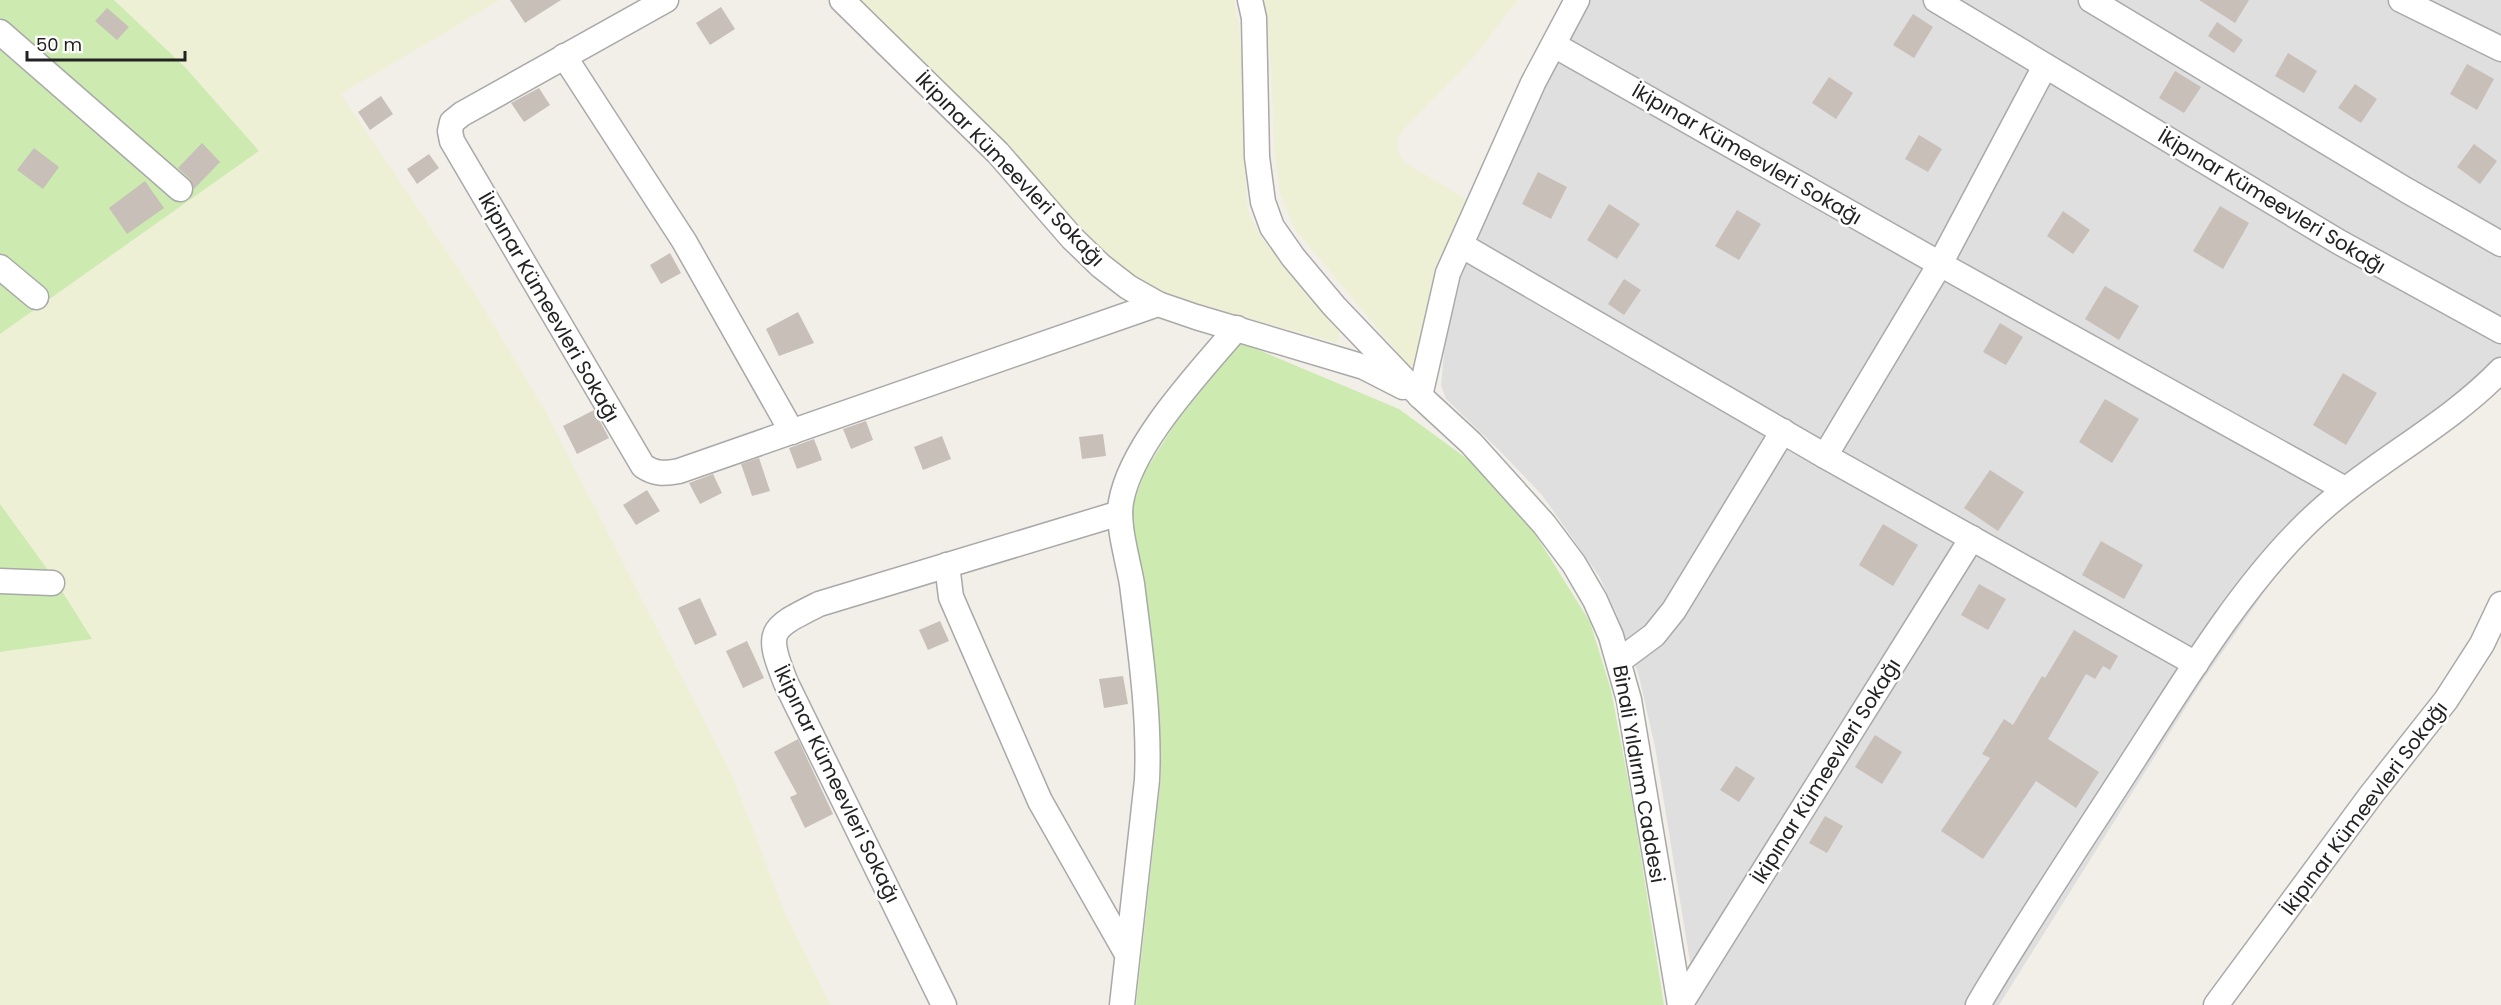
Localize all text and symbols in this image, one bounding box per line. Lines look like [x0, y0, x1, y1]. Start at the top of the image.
scale bar [27, 24, 184, 62]
text: 50 m [36, 32, 82, 57]
street label: İkipınar Kümeevleri Sokağı [909, 65, 1111, 273]
street label: İkipınar Kümeevleri Sokağı [1627, 77, 1867, 231]
street label: İkipınar Kümeevleri Sokağı [2153, 122, 2391, 280]
street label: İkipınar Kümeevleri Sokağı [472, 187, 626, 427]
street label: İkipınar Kümeevleri Sokağı [1745, 653, 1907, 889]
street label: İkipınar Kümeevleri Sokağı [767, 661, 907, 907]
street label: Binali Yıldırım Caddesi [1606, 663, 1672, 885]
street label: İkipınar Kümeevleri Sokağı [2274, 695, 2454, 921]

